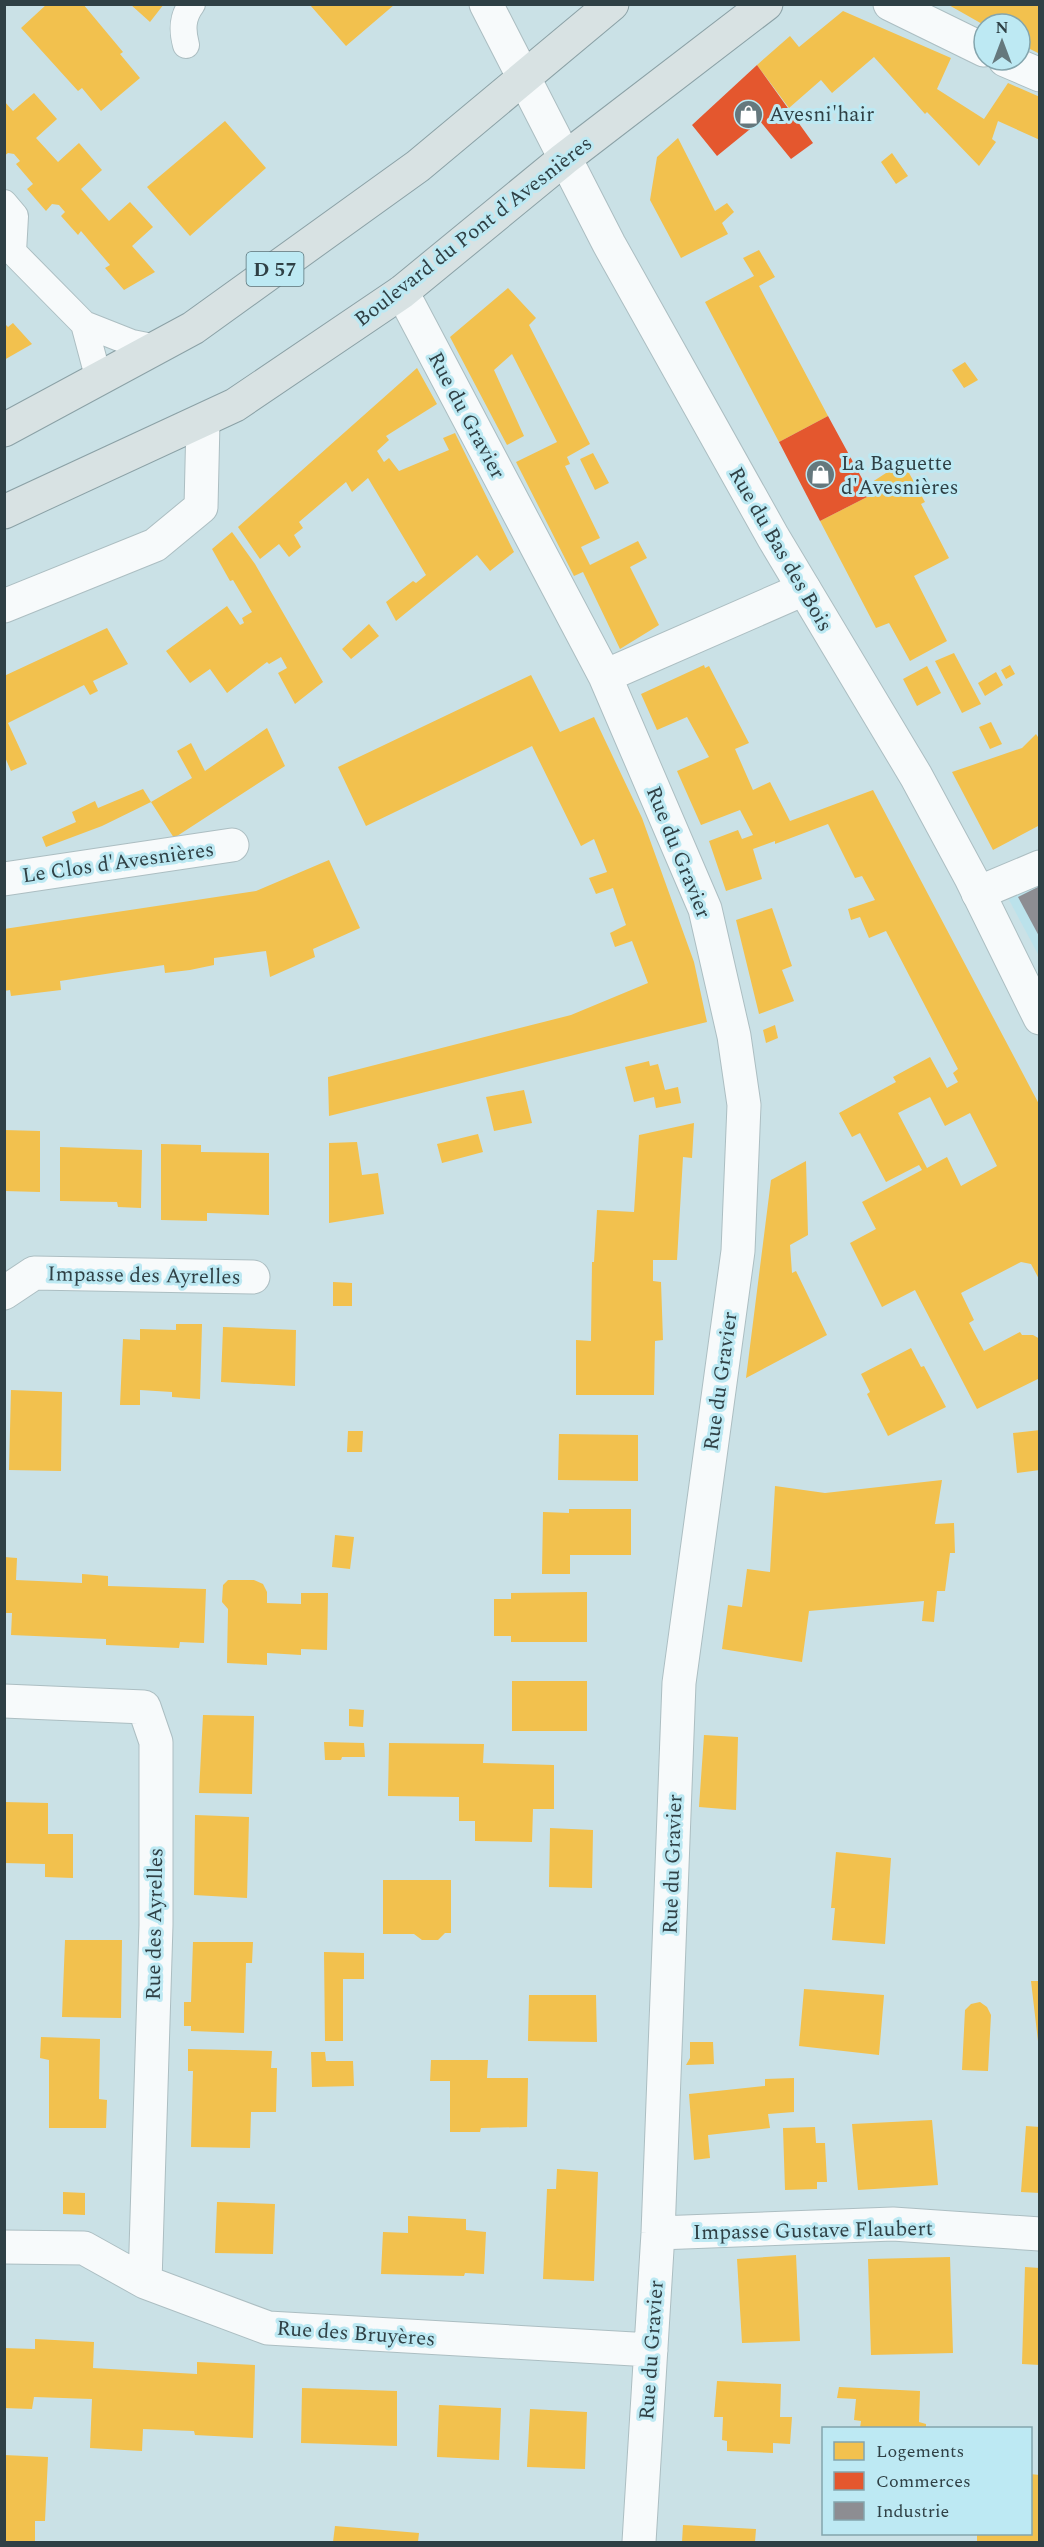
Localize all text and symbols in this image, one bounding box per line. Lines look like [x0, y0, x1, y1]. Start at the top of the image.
north arrow [972, 12, 1032, 72]
text: N [995, 16, 1009, 40]
shop icon: Avesni'hair [732, 98, 764, 130]
place label: Avesni'hair [769, 99, 874, 131]
street label: Boulevard du Pont d'Avesnières [348, 128, 600, 335]
road number: D 57 [246, 252, 304, 286]
street label: Rue du Gravier [419, 346, 513, 485]
place label: La Baguette d'Avesnières [841, 448, 959, 504]
shop icon: La Baguette d'Avesnières [804, 459, 836, 491]
street label: Rue du Bas des Bois [720, 461, 840, 638]
street label: Rue du Gravier [637, 781, 719, 923]
street label: Le Clos d'Avesnières [20, 834, 216, 892]
street label: Impasse des Ayrelles [47, 1258, 241, 1294]
street label: Rue du Gravier [695, 1310, 747, 1453]
street label: Rue du Gravier [655, 1794, 691, 1935]
street label: Rue des Ayrelles [138, 1848, 172, 2000]
street label: Impasse Gustave Flaubert [693, 2213, 933, 2249]
street label: Rue du Gravier [631, 2279, 673, 2421]
street label: Rue des Bruyères [275, 2312, 436, 2356]
legend [822, 2427, 1032, 2535]
text: Logements [876, 2438, 964, 2465]
text: Commerces [876, 2468, 971, 2495]
text: Industrie [876, 2498, 949, 2525]

